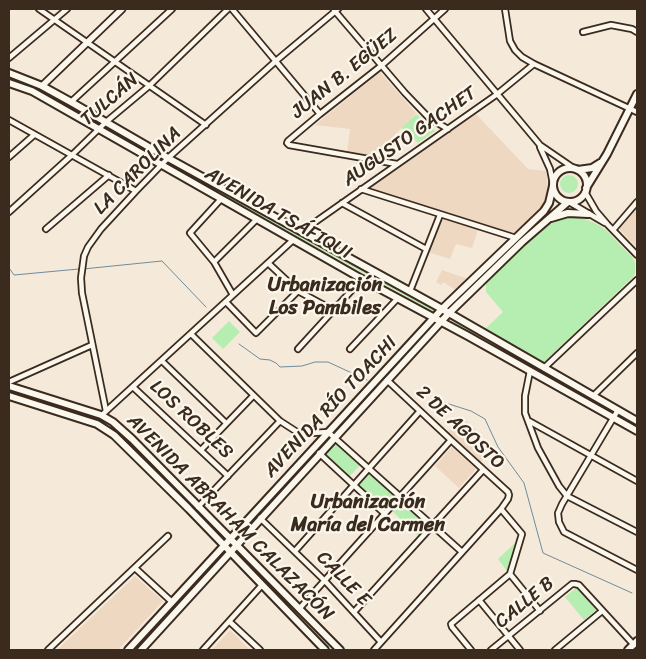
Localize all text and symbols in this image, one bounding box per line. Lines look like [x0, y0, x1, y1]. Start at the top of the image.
street label: JUAN B. EGÜEZ [287, 24, 403, 124]
street label: TULCÁN [77, 69, 143, 131]
street label: AUGUSTO GACHET [339, 82, 481, 192]
street label: LA CAROLINA [89, 122, 187, 220]
street label: AVENIDA TSÁFIQUI [201, 163, 355, 265]
district label: Urbanización Los Pambiles [268, 274, 382, 321]
street label: AVENIDA RÍO TOACHI [260, 332, 402, 482]
street label: LOS ROBLES [145, 376, 237, 464]
street label: 2 DE AGOSTO [411, 381, 509, 475]
street label: AVENIDA ABRAHAM CALAZACÓN [122, 410, 338, 626]
district label: Urbanización María del Carmen [291, 491, 445, 538]
street label: CALLE E [311, 547, 375, 611]
street label: CALLE B [491, 572, 559, 634]

